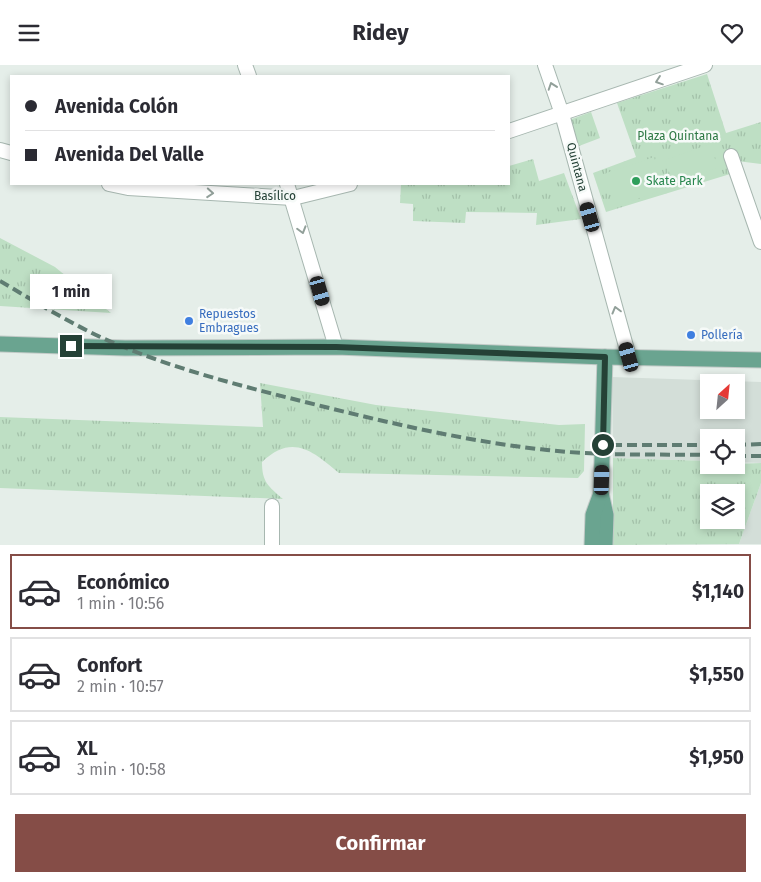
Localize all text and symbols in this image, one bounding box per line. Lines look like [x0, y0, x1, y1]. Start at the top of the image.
icon: menu [15, 19, 43, 47]
text: Ridey [352, 19, 409, 46]
icon: heart [718, 19, 746, 47]
one-way arrow [655, 75, 664, 85]
one-way arrow [548, 82, 558, 91]
text: Avenida Colón [55, 95, 178, 118]
park label: Plaza Quintana [637, 129, 719, 143]
street label: Quintana [564, 141, 590, 193]
text: Avenida Del Valle [55, 143, 204, 166]
place label: Skate Park [646, 174, 703, 188]
marker: Skate Park [630, 175, 642, 187]
one-way arrow [206, 188, 214, 199]
street label: Basílico [254, 189, 296, 203]
car [578, 201, 601, 233]
one-way arrow [296, 226, 307, 235]
callout: 1 min [30, 273, 112, 309]
car [308, 275, 331, 307]
text: 1 min [52, 282, 90, 301]
one-way arrow [611, 305, 622, 314]
place label: Repuestos Embragues [199, 307, 259, 335]
marker: Repuestos Embragues [183, 315, 195, 327]
place label: Pollería [701, 328, 743, 342]
marker: Pollería [685, 329, 697, 341]
route end [60, 335, 82, 357]
car [617, 341, 640, 373]
north arrow [700, 374, 745, 419]
map controls [700, 374, 745, 529]
button: locate [700, 429, 745, 474]
route start [592, 434, 614, 456]
car [593, 465, 610, 495]
button: layers [700, 484, 745, 529]
icon: car [17, 569, 62, 614]
text: Económico [77, 571, 170, 594]
text: $1,140 [692, 580, 744, 603]
text: 1 min · 10:56 [77, 594, 164, 613]
icon: car [17, 652, 62, 697]
text: Confort [77, 654, 142, 677]
text: $1,550 [689, 663, 744, 686]
text: 2 min · 10:57 [77, 677, 164, 696]
icon: car [17, 735, 62, 780]
text: XL [77, 737, 98, 760]
text: $1,950 [689, 746, 744, 769]
text: 3 min · 10:58 [77, 760, 166, 779]
button: Confirmar [15, 814, 746, 872]

